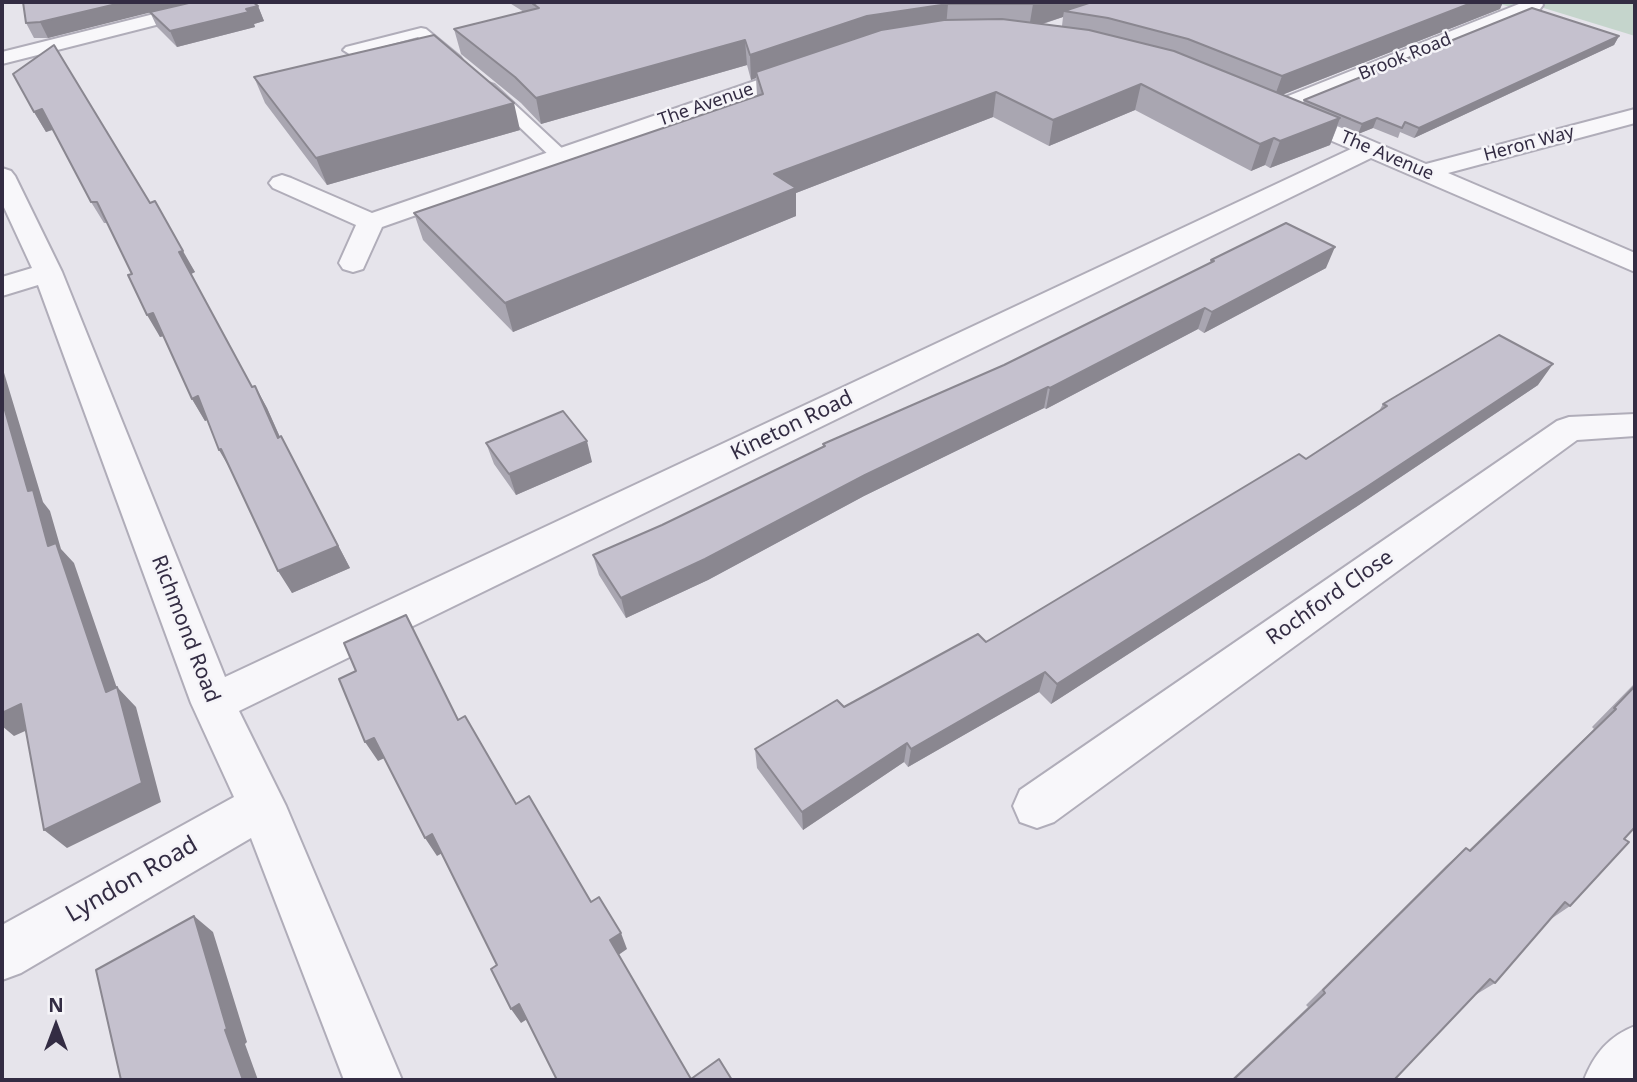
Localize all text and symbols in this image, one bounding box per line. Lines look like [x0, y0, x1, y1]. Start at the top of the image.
street label: Brook Road [1355, 29, 1455, 85]
street label: The Avenue [656, 79, 756, 131]
street label: Heron Way [1481, 122, 1577, 166]
street label: The Avenue [1337, 127, 1437, 185]
street label: Kineton Road [727, 386, 857, 466]
street label: Rochford Close [1262, 545, 1398, 651]
street label: Richmond Road [145, 552, 225, 706]
street label: Lyndon Road [61, 831, 203, 929]
north arrow [21, 991, 91, 1061]
text: N [48, 992, 64, 1018]

